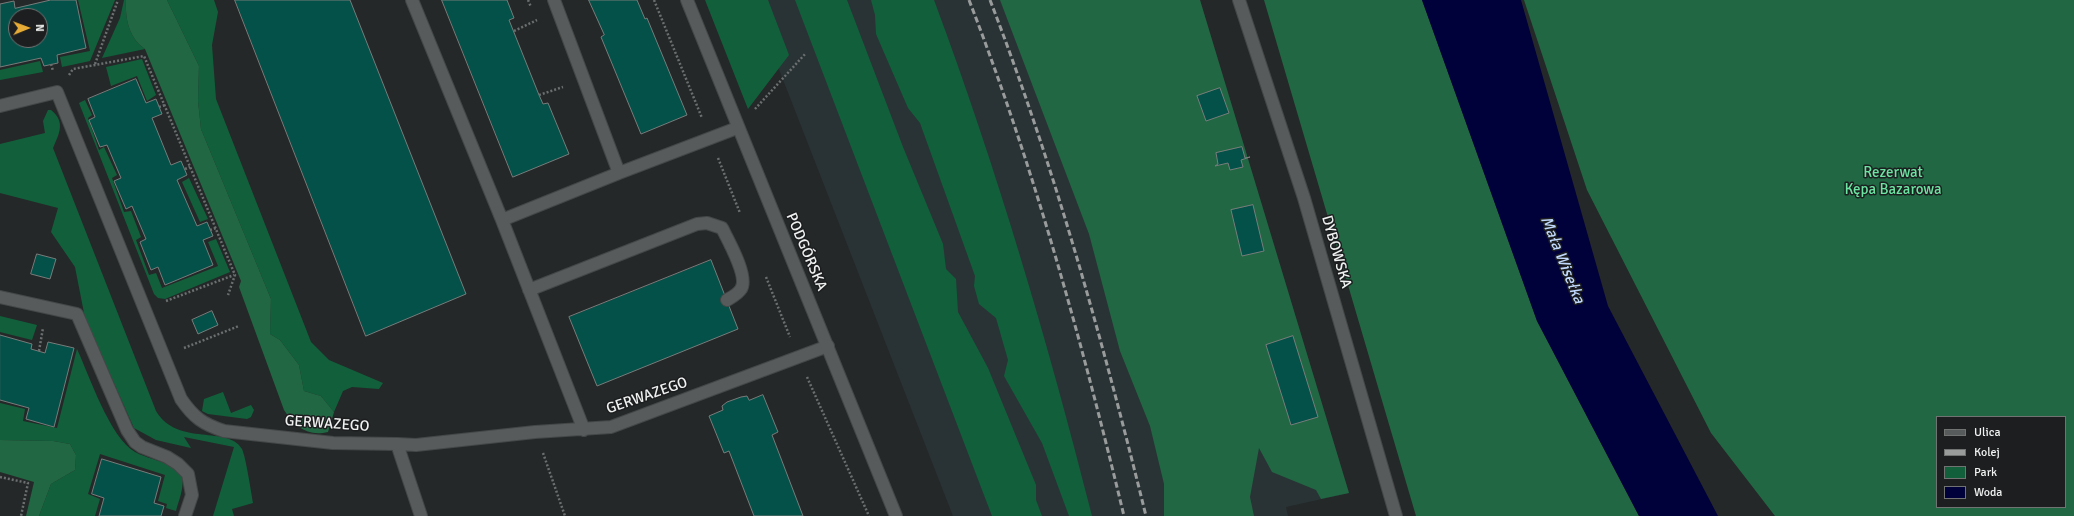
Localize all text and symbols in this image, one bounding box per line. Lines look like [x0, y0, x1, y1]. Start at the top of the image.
north arrow [8, 8, 48, 48]
text: N [33, 24, 46, 32]
park label: Rezerwat Kępa Bazarowa [1844, 164, 1942, 199]
street label: PODGÓRSKA [781, 210, 831, 294]
street label: DYBOWSKA [1317, 214, 1355, 290]
water label: Mała Wisełka [1536, 214, 1588, 306]
street label: GERWAZEGO [604, 374, 690, 418]
street label: GERWAZEGO [284, 412, 370, 436]
legend [1936, 416, 2066, 508]
text: Ulica [1974, 425, 2001, 440]
text: Kolej [1974, 445, 2000, 460]
text: Park [1974, 465, 1997, 480]
text: Woda [1974, 485, 2002, 500]

